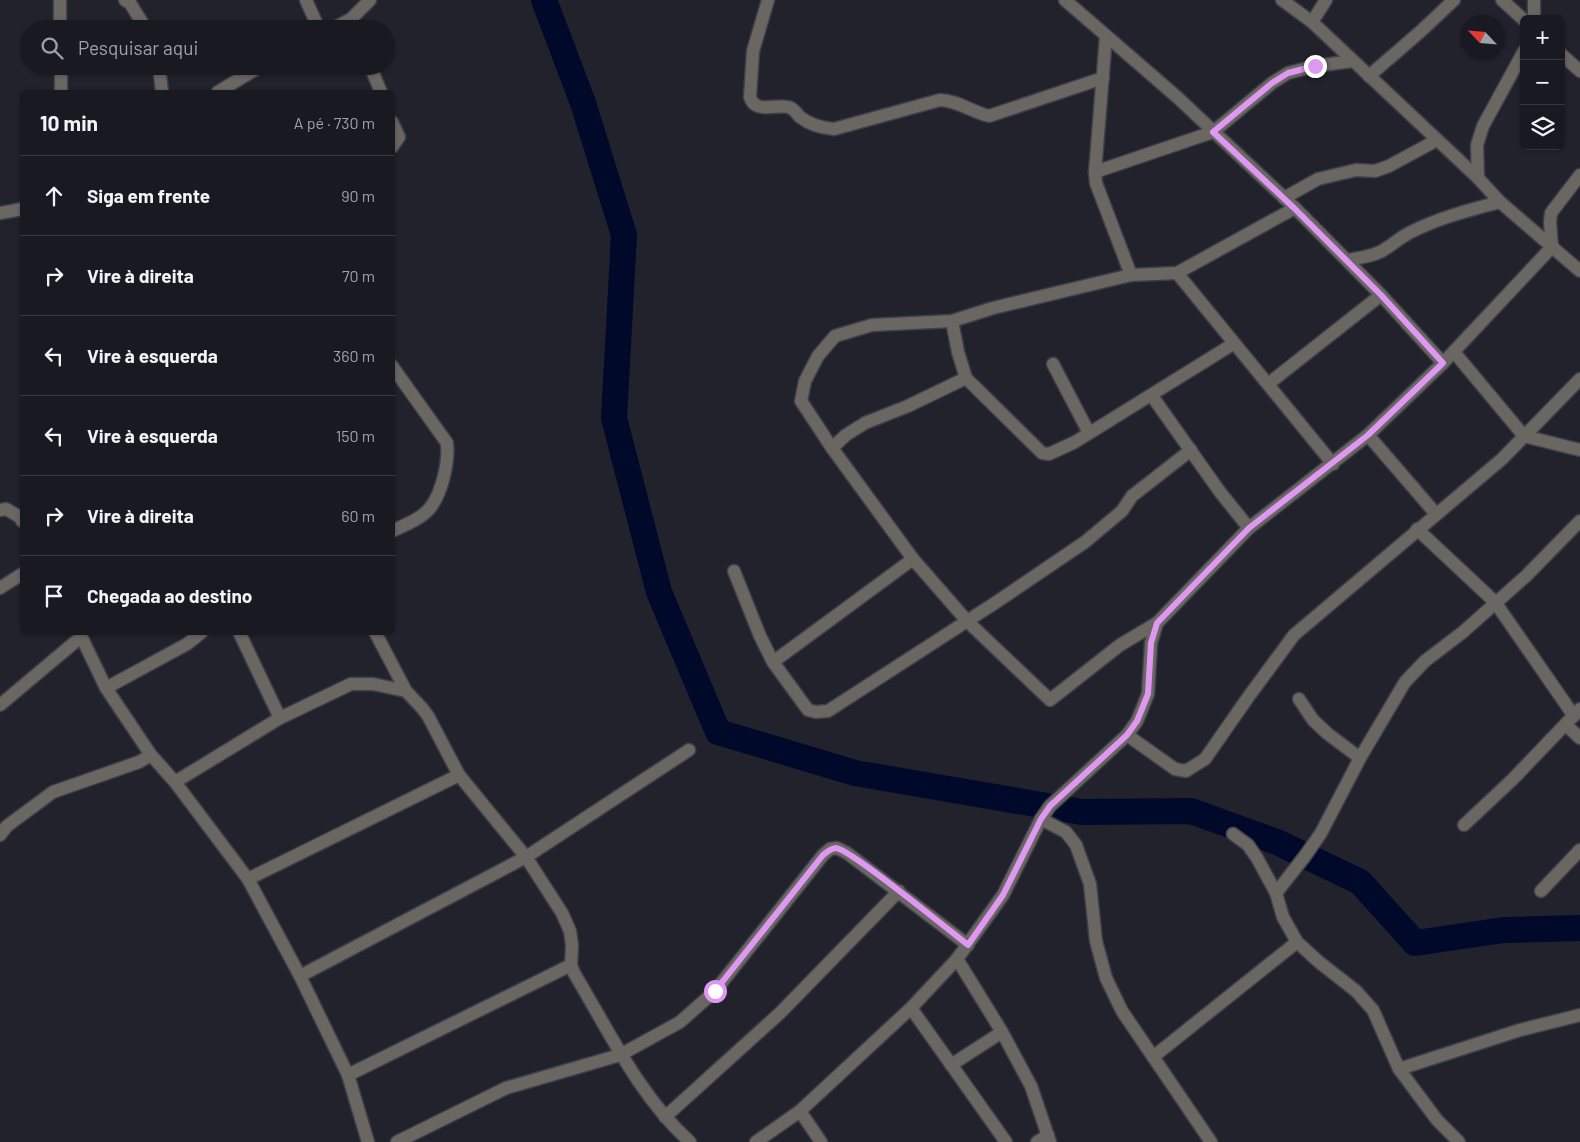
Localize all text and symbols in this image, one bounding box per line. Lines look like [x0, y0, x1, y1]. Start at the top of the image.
north arrow [1460, 15, 1505, 60]
map controls [1520, 15, 1565, 150]
button: + [1520, 15, 1565, 60]
search box [20, 20, 395, 75]
icon: search [38, 34, 66, 62]
text: Pesquisar aqui [78, 36, 198, 59]
route end [1304, 55, 1327, 78]
button: − [1520, 60, 1565, 105]
button: layers [1520, 105, 1565, 150]
text: 10 min [40, 110, 98, 135]
text: A pé · 730 m [294, 113, 375, 132]
icon: ahead [40, 182, 68, 210]
text: Siga em frente [87, 184, 210, 207]
text: 90 m [341, 186, 375, 205]
icon: right [40, 262, 68, 290]
text: Vire à direita [87, 264, 194, 287]
text: 70 m [342, 266, 375, 285]
icon: left [40, 342, 68, 370]
text: Vire à esquerda [87, 344, 218, 367]
text: 360 m [333, 346, 375, 365]
icon: left [40, 422, 68, 450]
text: Vire à esquerda [87, 424, 218, 447]
text: 150 m [336, 426, 375, 445]
icon: right [40, 502, 68, 530]
text: Vire à direita [87, 504, 194, 527]
text: 60 m [341, 506, 375, 525]
icon: arrive [40, 582, 68, 610]
text: Chegada ao destino [87, 584, 252, 607]
route start [704, 980, 727, 1003]

